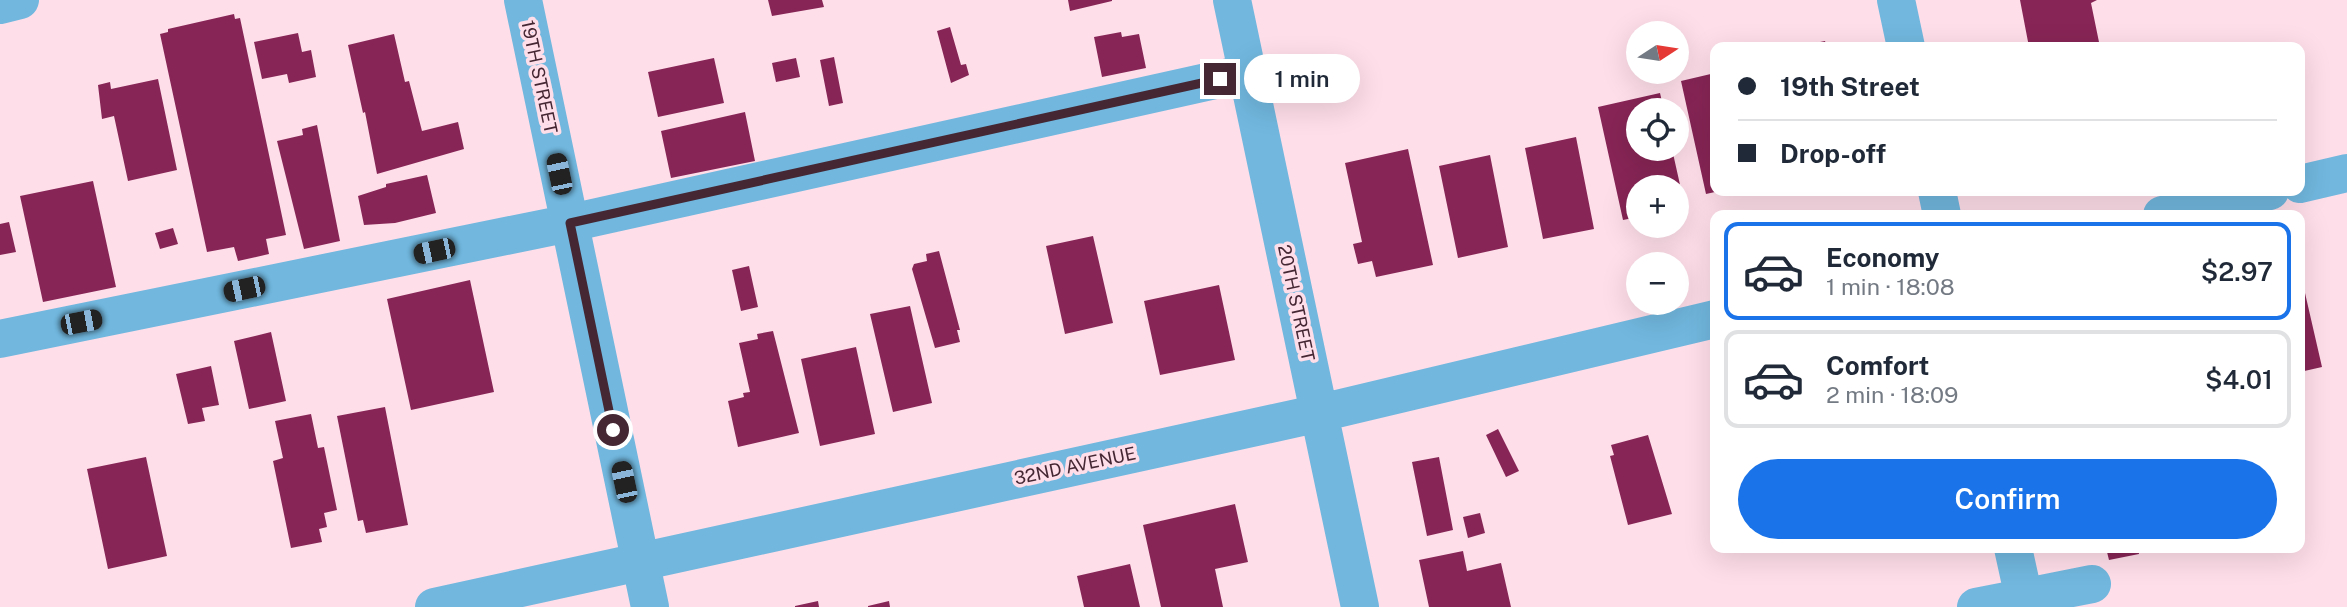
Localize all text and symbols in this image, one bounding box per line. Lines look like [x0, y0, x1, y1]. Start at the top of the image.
street label: 19TH STREET [517, 18, 562, 136]
north arrow [1626, 21, 1689, 84]
map controls [1626, 21, 1689, 315]
callout: 1 min [1244, 55, 1360, 104]
route end [1204, 63, 1236, 95]
text: 1 min [1275, 65, 1329, 92]
text: 19th Street [1780, 71, 1920, 102]
button: locate [1626, 98, 1689, 161]
text: Drop-off [1780, 138, 1886, 169]
car [545, 151, 574, 197]
button: + [1626, 175, 1689, 238]
car [412, 236, 457, 266]
icon: car [1742, 240, 1805, 303]
text: Economy [1826, 242, 1939, 273]
street label: 20TH STREET [1274, 243, 1319, 363]
button: − [1626, 252, 1689, 315]
text: $2.97 [2201, 256, 2273, 287]
text: 1 min · 18:08 [1826, 273, 1955, 300]
car [222, 274, 267, 304]
car [59, 308, 104, 336]
icon: car [1742, 348, 1805, 411]
text: Comfort [1826, 350, 1929, 381]
text: $4.01 [2205, 364, 2273, 395]
text: 2 min · 18:09 [1826, 381, 1958, 408]
route start [597, 414, 629, 446]
street label: 32ND AVENUE [1012, 442, 1138, 489]
car [610, 459, 639, 505]
button: Confirm [1738, 459, 2277, 539]

